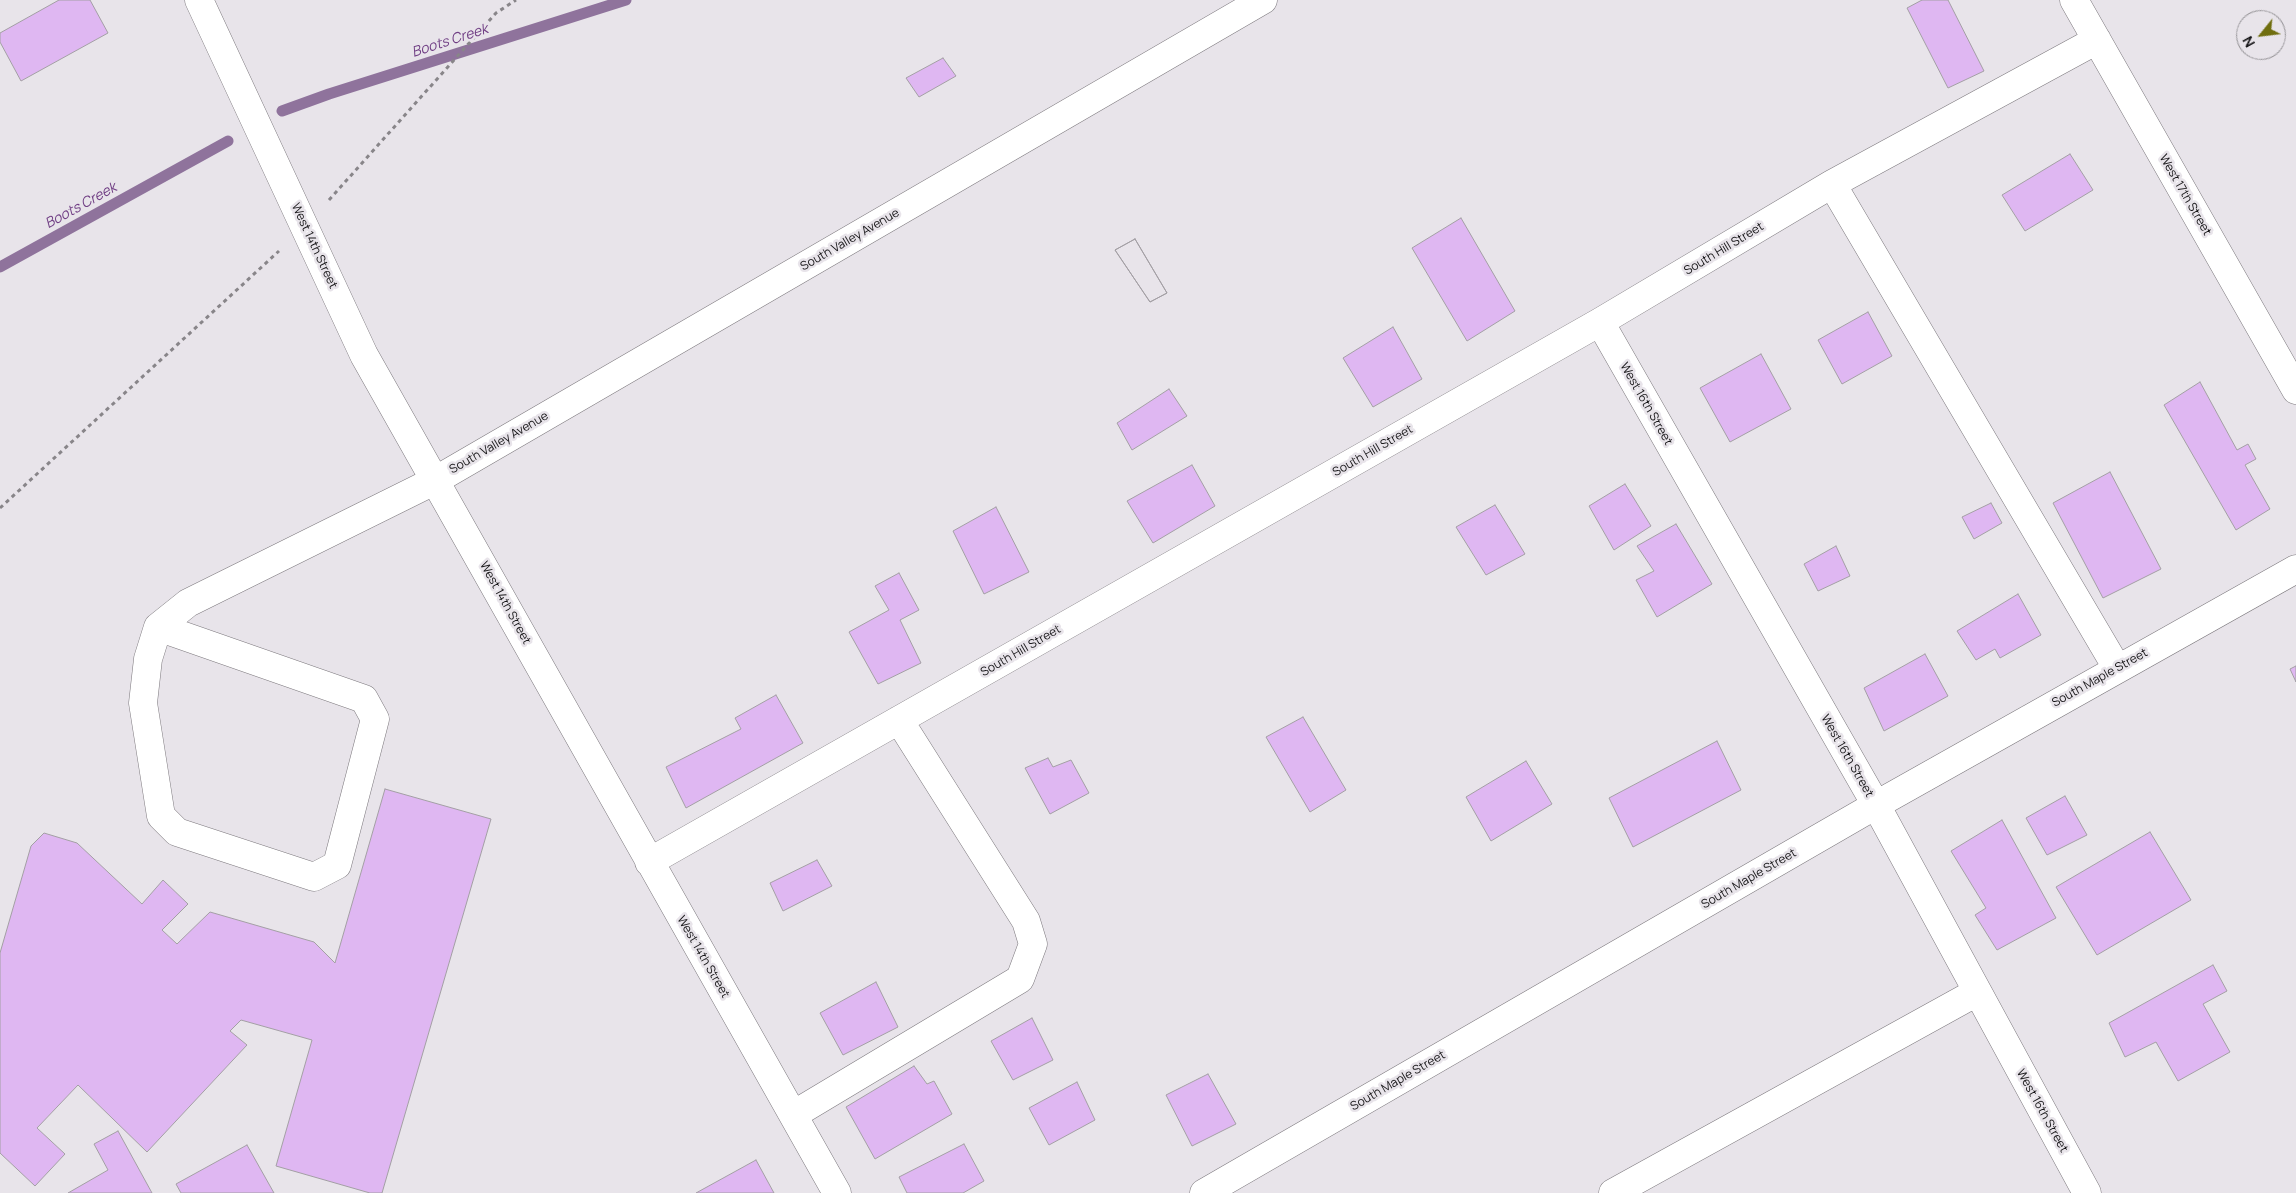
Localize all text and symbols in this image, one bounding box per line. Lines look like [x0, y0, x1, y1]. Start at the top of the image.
north arrow [2236, 10, 2286, 60]
water label: Boots Creek [410, 21, 490, 61]
text: N [2238, 33, 2259, 51]
street label: West 17th Street [2156, 152, 2214, 238]
water label: Boots Creek [42, 179, 120, 233]
street label: West 14th Street [288, 201, 340, 291]
street label: South Valley Avenue [798, 206, 902, 274]
street label: South Hill Street [1682, 220, 1766, 278]
street label: West 16th Street [1617, 360, 1675, 448]
street label: South Valley Avenue [447, 409, 551, 477]
street label: South Hill Street [1330, 422, 1416, 480]
street label: West 14th Street [476, 559, 534, 647]
street label: South Hill Street [978, 622, 1064, 680]
street label: South Maple Street [2050, 646, 2150, 710]
street label: West 16th Street [1818, 712, 1876, 800]
street label: South Maple Street [1699, 846, 1799, 912]
street label: West 14th Street [674, 913, 732, 1001]
street label: South Maple Street [1348, 1048, 1448, 1114]
street label: West 16th Street [2013, 1067, 2071, 1155]

